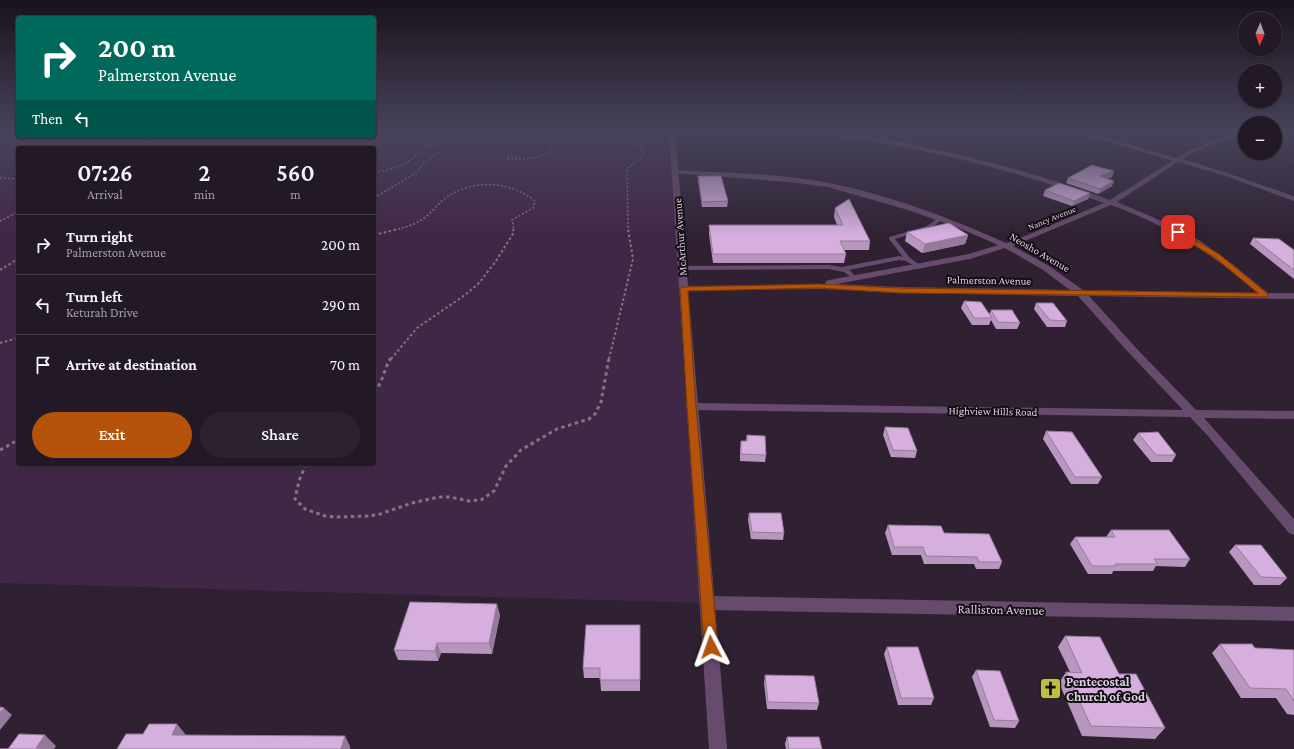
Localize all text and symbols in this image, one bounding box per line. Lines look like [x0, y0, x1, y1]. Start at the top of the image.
north arrow [1238, 12, 1282, 56]
map controls [1238, 12, 1282, 160]
icon: right [32, 32, 84, 84]
text: 200 m [98, 32, 175, 63]
button: + [1238, 64, 1282, 108]
text: Palmerston Avenue [98, 65, 236, 85]
icon: left [71, 108, 93, 130]
text: Then [32, 111, 63, 127]
button: − [1238, 116, 1282, 160]
text: 07:26 [77, 159, 133, 186]
text: 2 [199, 159, 210, 186]
text: 560 [276, 159, 315, 186]
text: Arrival [87, 187, 123, 202]
text: min [194, 187, 215, 202]
text: m [290, 187, 301, 202]
street label: McArthur Avenue [671, 198, 689, 276]
street label: Nancy Avenue [1027, 204, 1078, 232]
pin [1161, 215, 1195, 249]
icon: arrive [1167, 221, 1189, 243]
text: Turn right [66, 229, 133, 245]
street label: Neosho Avenue [1008, 230, 1072, 274]
icon: right [32, 234, 54, 256]
text: 200 m [321, 237, 360, 253]
text: Palmerston Avenue [66, 245, 166, 260]
street label: Palmerston Avenue [947, 273, 1032, 287]
text: Turn left [66, 289, 122, 305]
icon: left [32, 294, 54, 316]
text: 290 m [322, 297, 360, 313]
text: Keturah Drive [66, 305, 138, 320]
icon: arrive [32, 354, 54, 376]
text: Arrive at destination [66, 357, 197, 373]
text: 70 m [330, 357, 360, 373]
street label: Highview Hills Road [948, 404, 1038, 419]
button: Exit [32, 412, 192, 458]
button: Share [200, 412, 360, 458]
street label: Ralliston Avenue [957, 601, 1045, 618]
position arrow [690, 626, 732, 668]
place label: Pentecostal Church of God [1066, 674, 1145, 704]
church icon: Pentecostal Church of God [1038, 675, 1064, 701]

